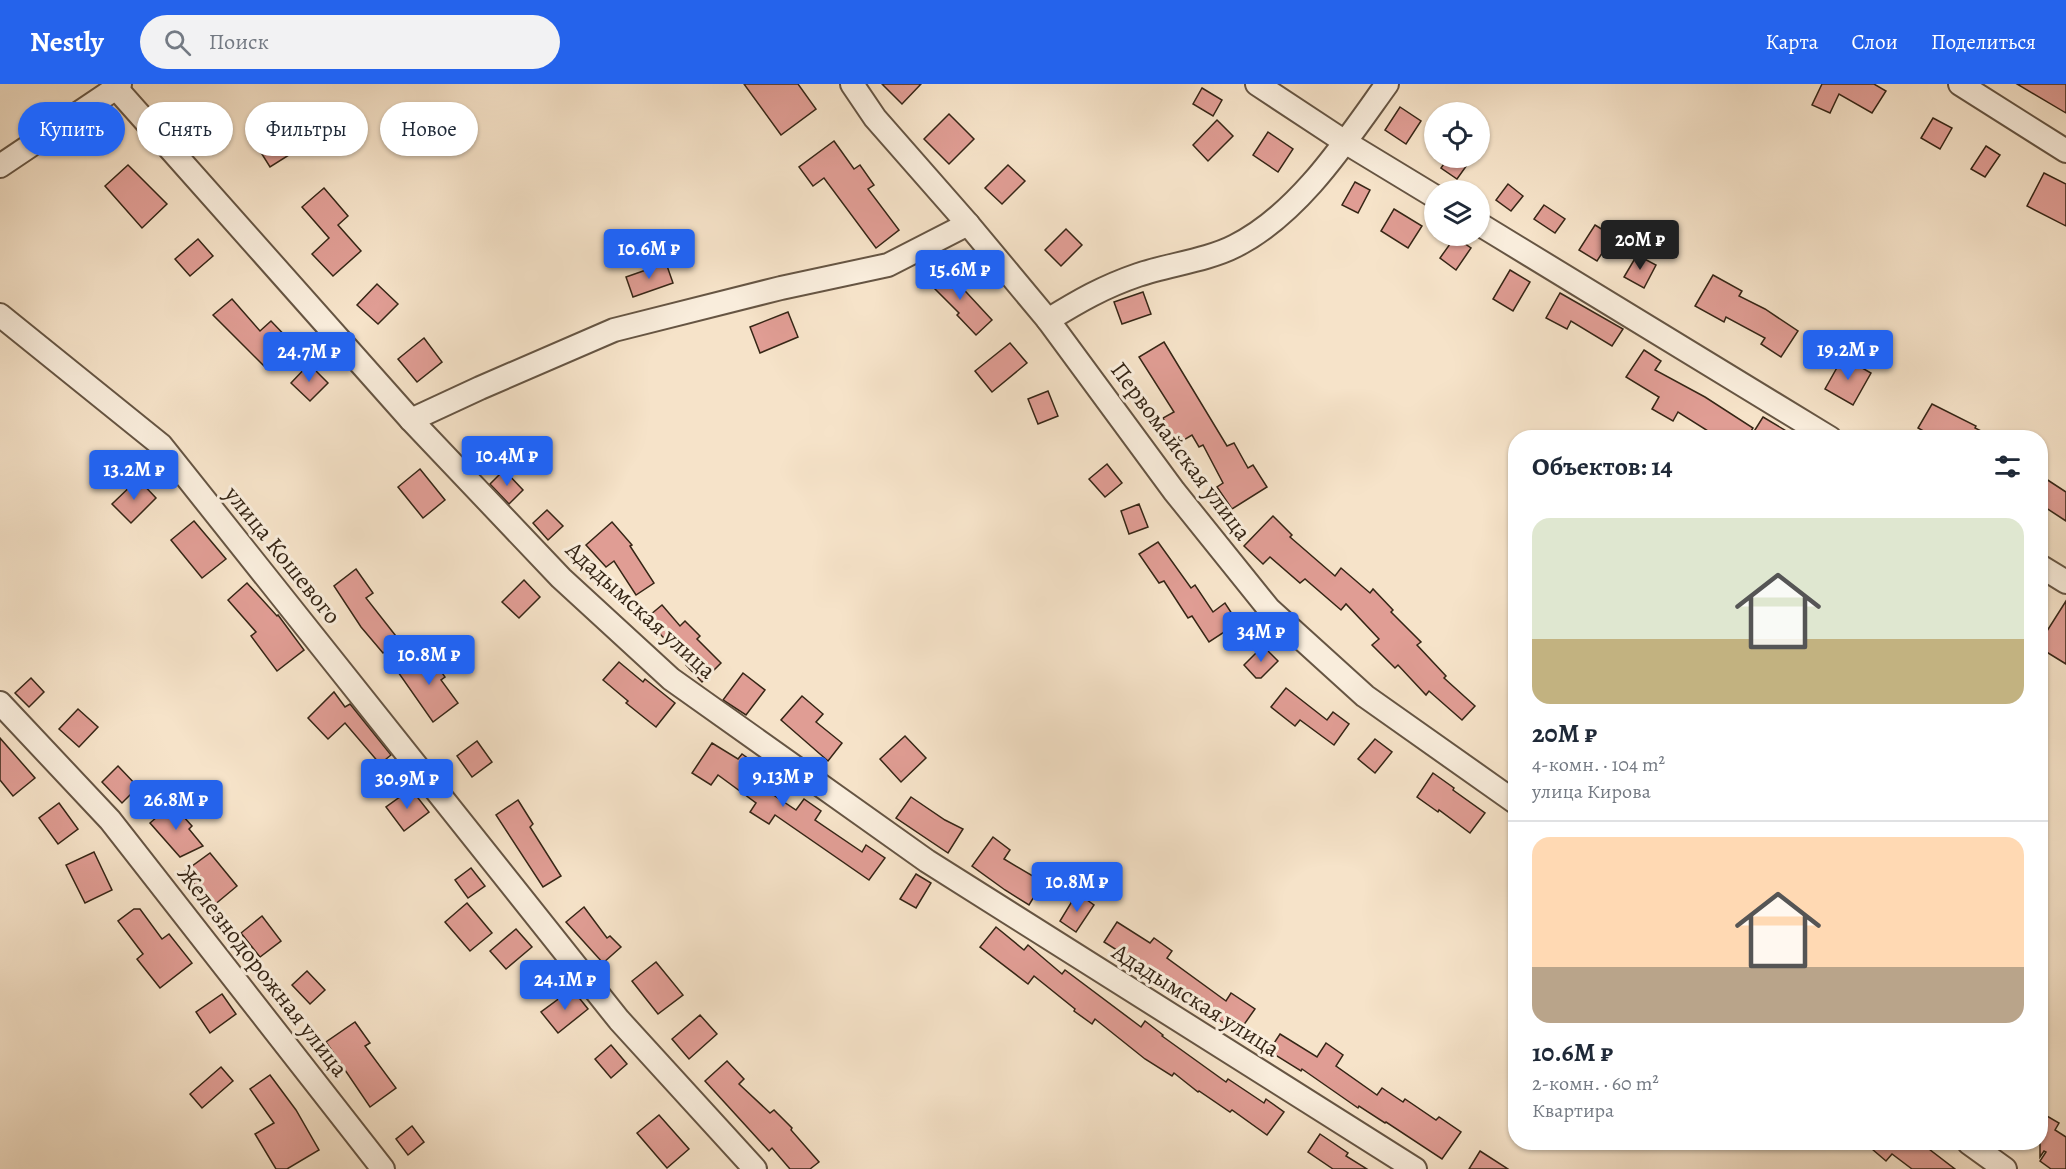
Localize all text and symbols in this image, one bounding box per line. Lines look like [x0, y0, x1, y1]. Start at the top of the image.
search box [140, 15, 560, 69]
text: Nestly [30, 23, 104, 61]
icon: search [161, 26, 194, 59]
text: Поиск [209, 27, 269, 57]
text: Карта [1765, 28, 1818, 56]
text: Слои [1851, 28, 1898, 56]
text: Поделиться [1931, 28, 2036, 56]
chip: Купить [18, 102, 125, 156]
chip: Снять [137, 102, 233, 156]
chip: Фильтры [245, 102, 368, 156]
chip: Новое [380, 102, 478, 156]
map controls [1424, 102, 1490, 246]
button: locate [1424, 102, 1490, 168]
button: layers [1424, 180, 1490, 246]
pin: 20M ₽ [1598, 220, 1682, 271]
text: 20M ₽ [1615, 226, 1665, 253]
pin: 10.6M ₽ [594, 229, 704, 280]
text: 10.6M ₽ [618, 235, 680, 262]
pin: 15.6M ₽ [905, 250, 1015, 301]
text: 15.6M ₽ [930, 256, 991, 283]
pin: 19.2M ₽ [1793, 330, 1903, 381]
pin: 24.7M ₽ [254, 332, 364, 383]
text: 19.2M ₽ [1817, 336, 1879, 363]
text: 24.7M ₽ [277, 338, 341, 365]
street label: Первомайская улица [1103, 355, 1259, 547]
pin: 10.4M ₽ [452, 436, 562, 487]
text: 10.4M ₽ [476, 442, 538, 469]
text: Объектов: 14 [1532, 449, 1673, 484]
pin: 13.2M ₽ [79, 450, 189, 501]
icon: filters [1991, 450, 2024, 483]
text: 13.2M ₽ [103, 456, 165, 483]
street label: улица Кошевого [217, 478, 349, 631]
street label: Ададымская улица [558, 533, 723, 686]
icon: home [1724, 557, 1832, 665]
pin: 34M ₽ [1219, 612, 1303, 663]
text: 34M ₽ [1237, 618, 1285, 645]
pin: 10.8M ₽ [374, 635, 484, 686]
text: 10.8M ₽ [398, 641, 460, 668]
text: 20M ₽ [1532, 716, 1597, 751]
text: 4-комн. · 104 m² [1532, 751, 1665, 778]
pin: 9.13M ₽ [728, 757, 838, 808]
pin: 30.9M ₽ [352, 759, 462, 810]
text: 9.13M ₽ [753, 763, 813, 790]
text: 30.9M ₽ [375, 765, 439, 792]
text: улица Кирова [1532, 778, 1651, 805]
pin: 26.8M ₽ [121, 780, 231, 831]
text: 26.8M ₽ [144, 786, 208, 813]
street label: Железнодорожная улица [170, 859, 356, 1083]
pin: 10.8M ₽ [1022, 862, 1132, 913]
text: 10.8M ₽ [1046, 868, 1108, 895]
icon: home [1724, 876, 1832, 984]
street label: Ададымская улица [1105, 935, 1286, 1064]
pin: 24.1M ₽ [510, 960, 620, 1011]
text: 24.1M ₽ [534, 966, 596, 993]
text: 10.6M ₽ [1532, 1035, 1613, 1070]
text: 2-комн. · 60 m² [1532, 1070, 1659, 1097]
text: Квартира [1532, 1097, 1614, 1124]

